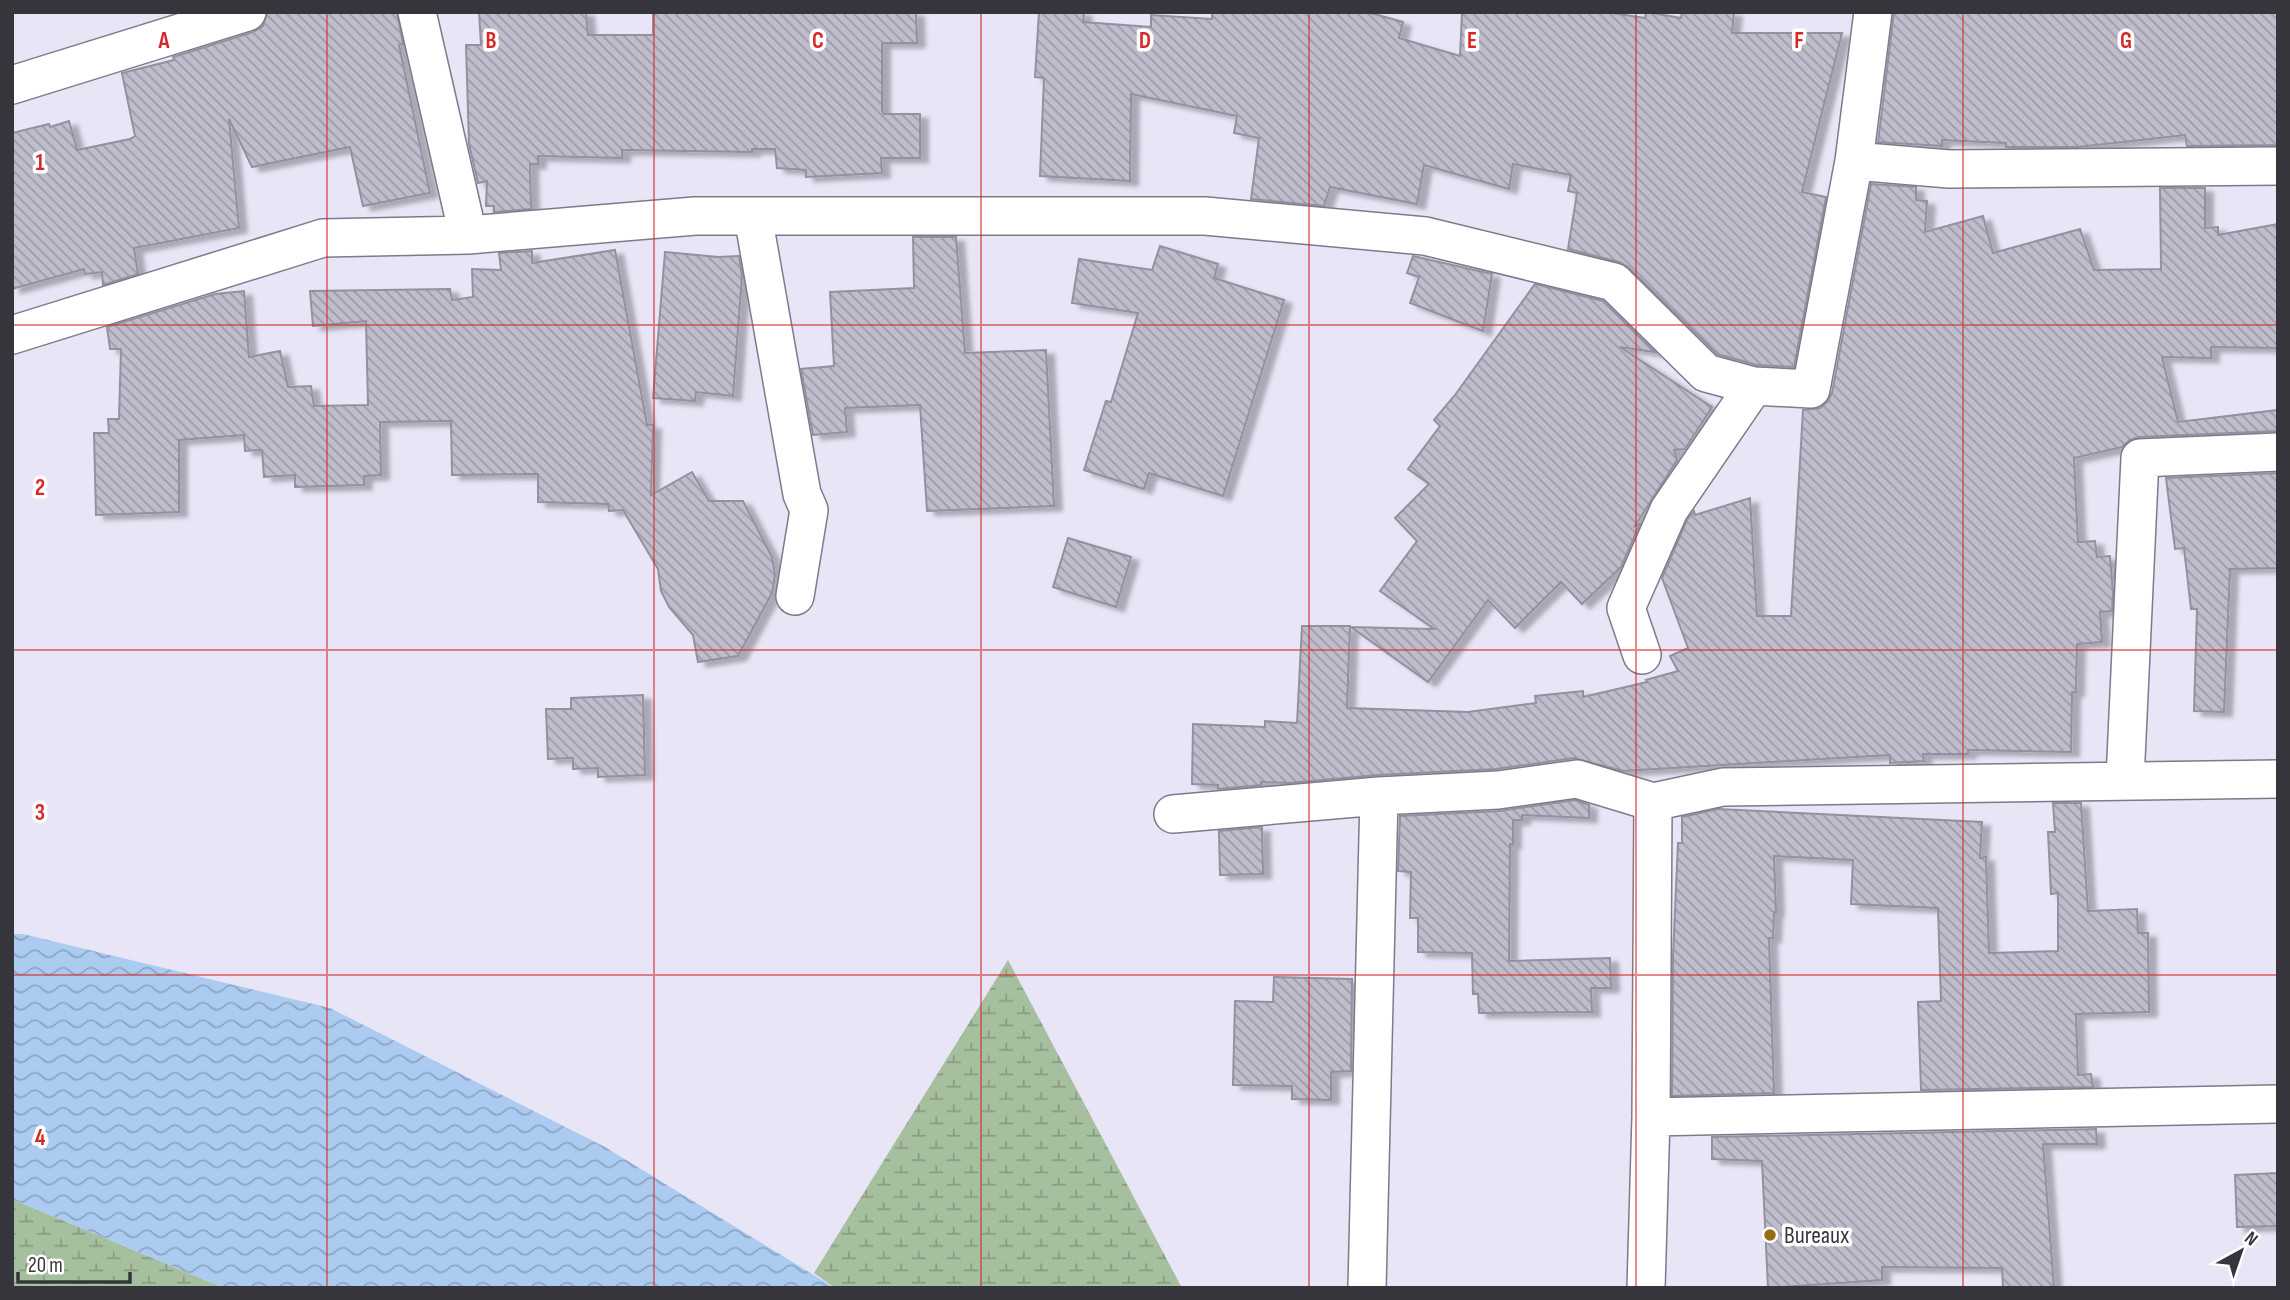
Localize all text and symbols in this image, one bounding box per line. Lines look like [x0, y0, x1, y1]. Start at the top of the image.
text: A [158, 27, 171, 55]
text: B [486, 27, 497, 55]
text: C [812, 27, 824, 55]
text: D [1139, 27, 1151, 55]
text: E [1467, 27, 1477, 55]
text: F [1794, 27, 1804, 55]
text: G [2120, 27, 2132, 55]
text: 1 [35, 149, 45, 177]
text: 2 [35, 474, 45, 502]
text: 3 [35, 799, 45, 827]
text: 4 [35, 1124, 46, 1152]
north arrow [2206, 1216, 2276, 1286]
place label: Bureaux [1784, 1221, 1849, 1250]
marker: Bureaux [1762, 1227, 1778, 1243]
text: N [2240, 1227, 2262, 1251]
scale bar [18, 1240, 130, 1284]
text: 20 m [28, 1253, 63, 1278]

